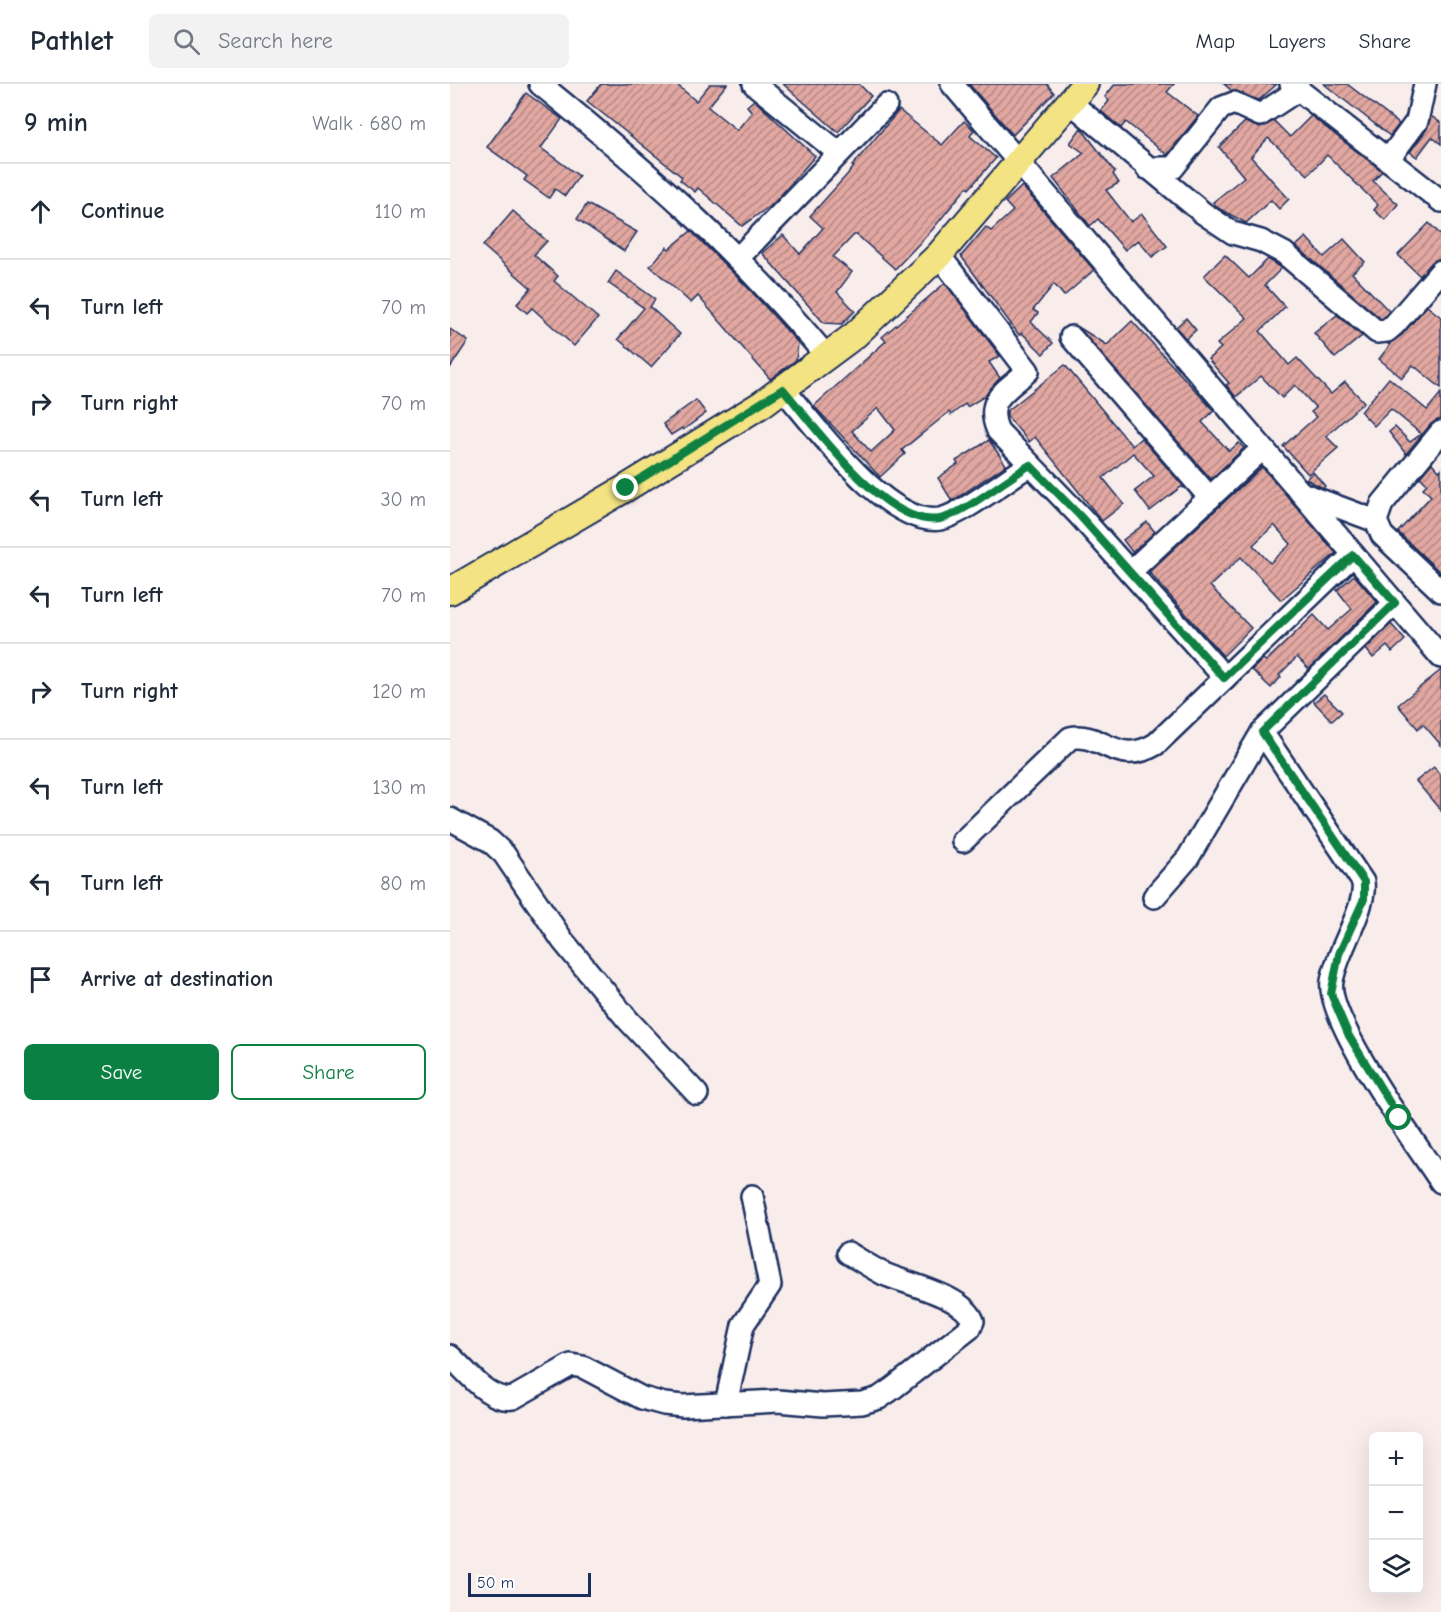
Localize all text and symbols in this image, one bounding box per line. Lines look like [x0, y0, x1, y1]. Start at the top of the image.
search box [149, 14, 569, 68]
text: Pathlet [30, 25, 113, 57]
icon: search [170, 25, 203, 58]
text: Search here [218, 28, 333, 54]
text: Map [1196, 29, 1235, 53]
text: Layers [1268, 29, 1326, 53]
text: Share [1359, 29, 1411, 53]
text: 9 min [24, 108, 88, 138]
text: Walk · 680 m [312, 112, 426, 135]
icon: ahead [24, 195, 57, 228]
text: Continue [81, 198, 164, 224]
text: 110 m [375, 200, 426, 223]
icon: left [24, 291, 57, 324]
text: Turn left [81, 294, 163, 320]
text: 70 m [381, 296, 426, 319]
icon: right [24, 387, 57, 420]
text: Turn right [81, 390, 178, 416]
text: 70 m [381, 392, 426, 415]
route end [612, 474, 638, 500]
icon: left [24, 483, 57, 516]
text: Turn left [81, 486, 163, 512]
text: 30 m [380, 488, 426, 511]
icon: left [24, 579, 57, 612]
text: Turn left [81, 582, 163, 608]
text: 70 m [381, 584, 426, 607]
icon: right [24, 675, 57, 708]
text: Turn right [81, 678, 178, 704]
text: 120 m [372, 680, 426, 703]
icon: left [24, 771, 57, 804]
text: Turn left [81, 774, 163, 800]
text: 130 m [373, 776, 426, 799]
icon: left [24, 867, 57, 900]
text: Turn left [81, 870, 163, 896]
text: 80 m [380, 872, 426, 895]
icon: arrive [24, 963, 57, 996]
text: Arrive at destination [81, 966, 273, 992]
button: Save [24, 1044, 219, 1100]
button: Share [231, 1044, 426, 1100]
route start [1385, 1104, 1411, 1130]
map controls [1369, 1432, 1423, 1594]
button: + [1369, 1432, 1423, 1486]
button: − [1369, 1486, 1423, 1540]
button: layers [1369, 1540, 1423, 1594]
scale bar [468, 1570, 591, 1598]
text: 50 m [477, 1574, 514, 1592]

